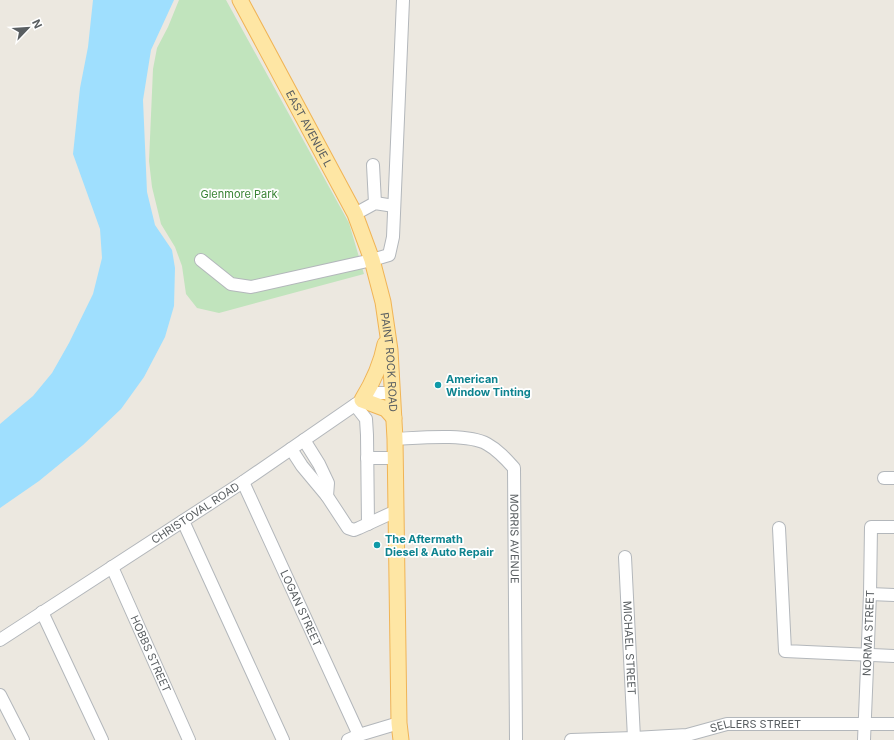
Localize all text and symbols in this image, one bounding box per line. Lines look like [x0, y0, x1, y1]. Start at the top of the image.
north arrow [8, 8, 48, 48]
text: N [29, 17, 45, 31]
street label: EAST AVENUE L [283, 88, 335, 169]
park label: Glenmore Park [200, 187, 278, 201]
street label: PAINT ROCK ROAD [378, 311, 400, 412]
place label: American Window Tinting [446, 372, 531, 399]
marker: American Window Tinting [433, 380, 443, 390]
street label: CHRISTOVAL ROAD [148, 479, 242, 547]
street label: MORRIS AVENUE [507, 494, 522, 584]
place label: The Aftermath Diesel & Auto Repair [385, 532, 494, 559]
marker: The Aftermath Diesel & Auto Repair [372, 540, 382, 550]
street label: LOGAN STREET [277, 568, 325, 649]
street label: NORMA STREET [860, 590, 877, 676]
street label: MICHAEL STREET [620, 600, 639, 695]
street label: HOBBS STREET [127, 613, 174, 694]
street label: SELLERS STREET [708, 717, 801, 735]

